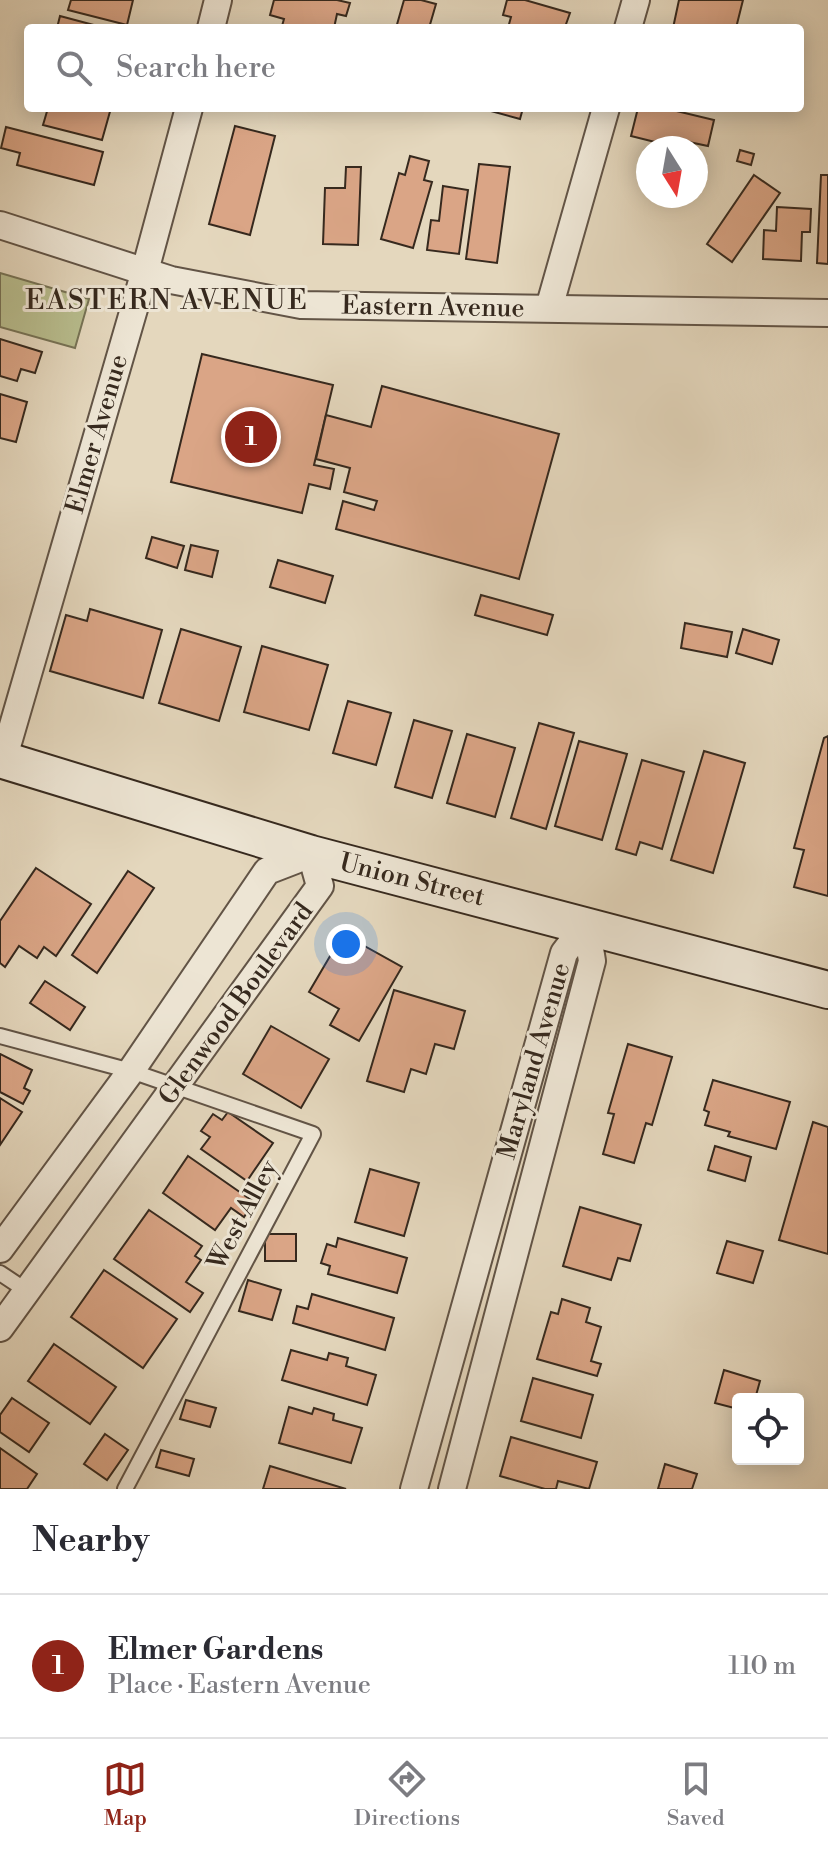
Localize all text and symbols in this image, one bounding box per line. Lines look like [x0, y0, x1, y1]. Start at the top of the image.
search box [24, 24, 804, 112]
icon: search [52, 46, 96, 90]
text: Search here [116, 49, 276, 87]
north arrow [636, 136, 708, 208]
district label: EASTERN AVENUE [25, 283, 309, 318]
street label: Eastern Avenue [341, 289, 525, 325]
street label: Elmer Avenue [59, 351, 135, 517]
pin: 1 [225, 407, 277, 467]
street label: Union Street [336, 846, 488, 914]
street label: Glenwood Boulevard [152, 896, 320, 1112]
your location [326, 924, 366, 964]
street label: Maryland Avenue [491, 959, 577, 1163]
street label: West Alley [200, 1154, 285, 1276]
map controls [732, 1393, 804, 1465]
button: locate [732, 1393, 804, 1465]
text: Nearby [32, 1520, 150, 1562]
text: Elmer Gardens [108, 1631, 323, 1669]
text: 1 [52, 1650, 64, 1682]
text: 110 m [728, 1650, 796, 1682]
text: Place · Eastern Avenue [108, 1669, 371, 1701]
tab: Map [103, 1757, 147, 1832]
tab: Directions [354, 1757, 460, 1832]
tab: Saved [667, 1757, 725, 1832]

